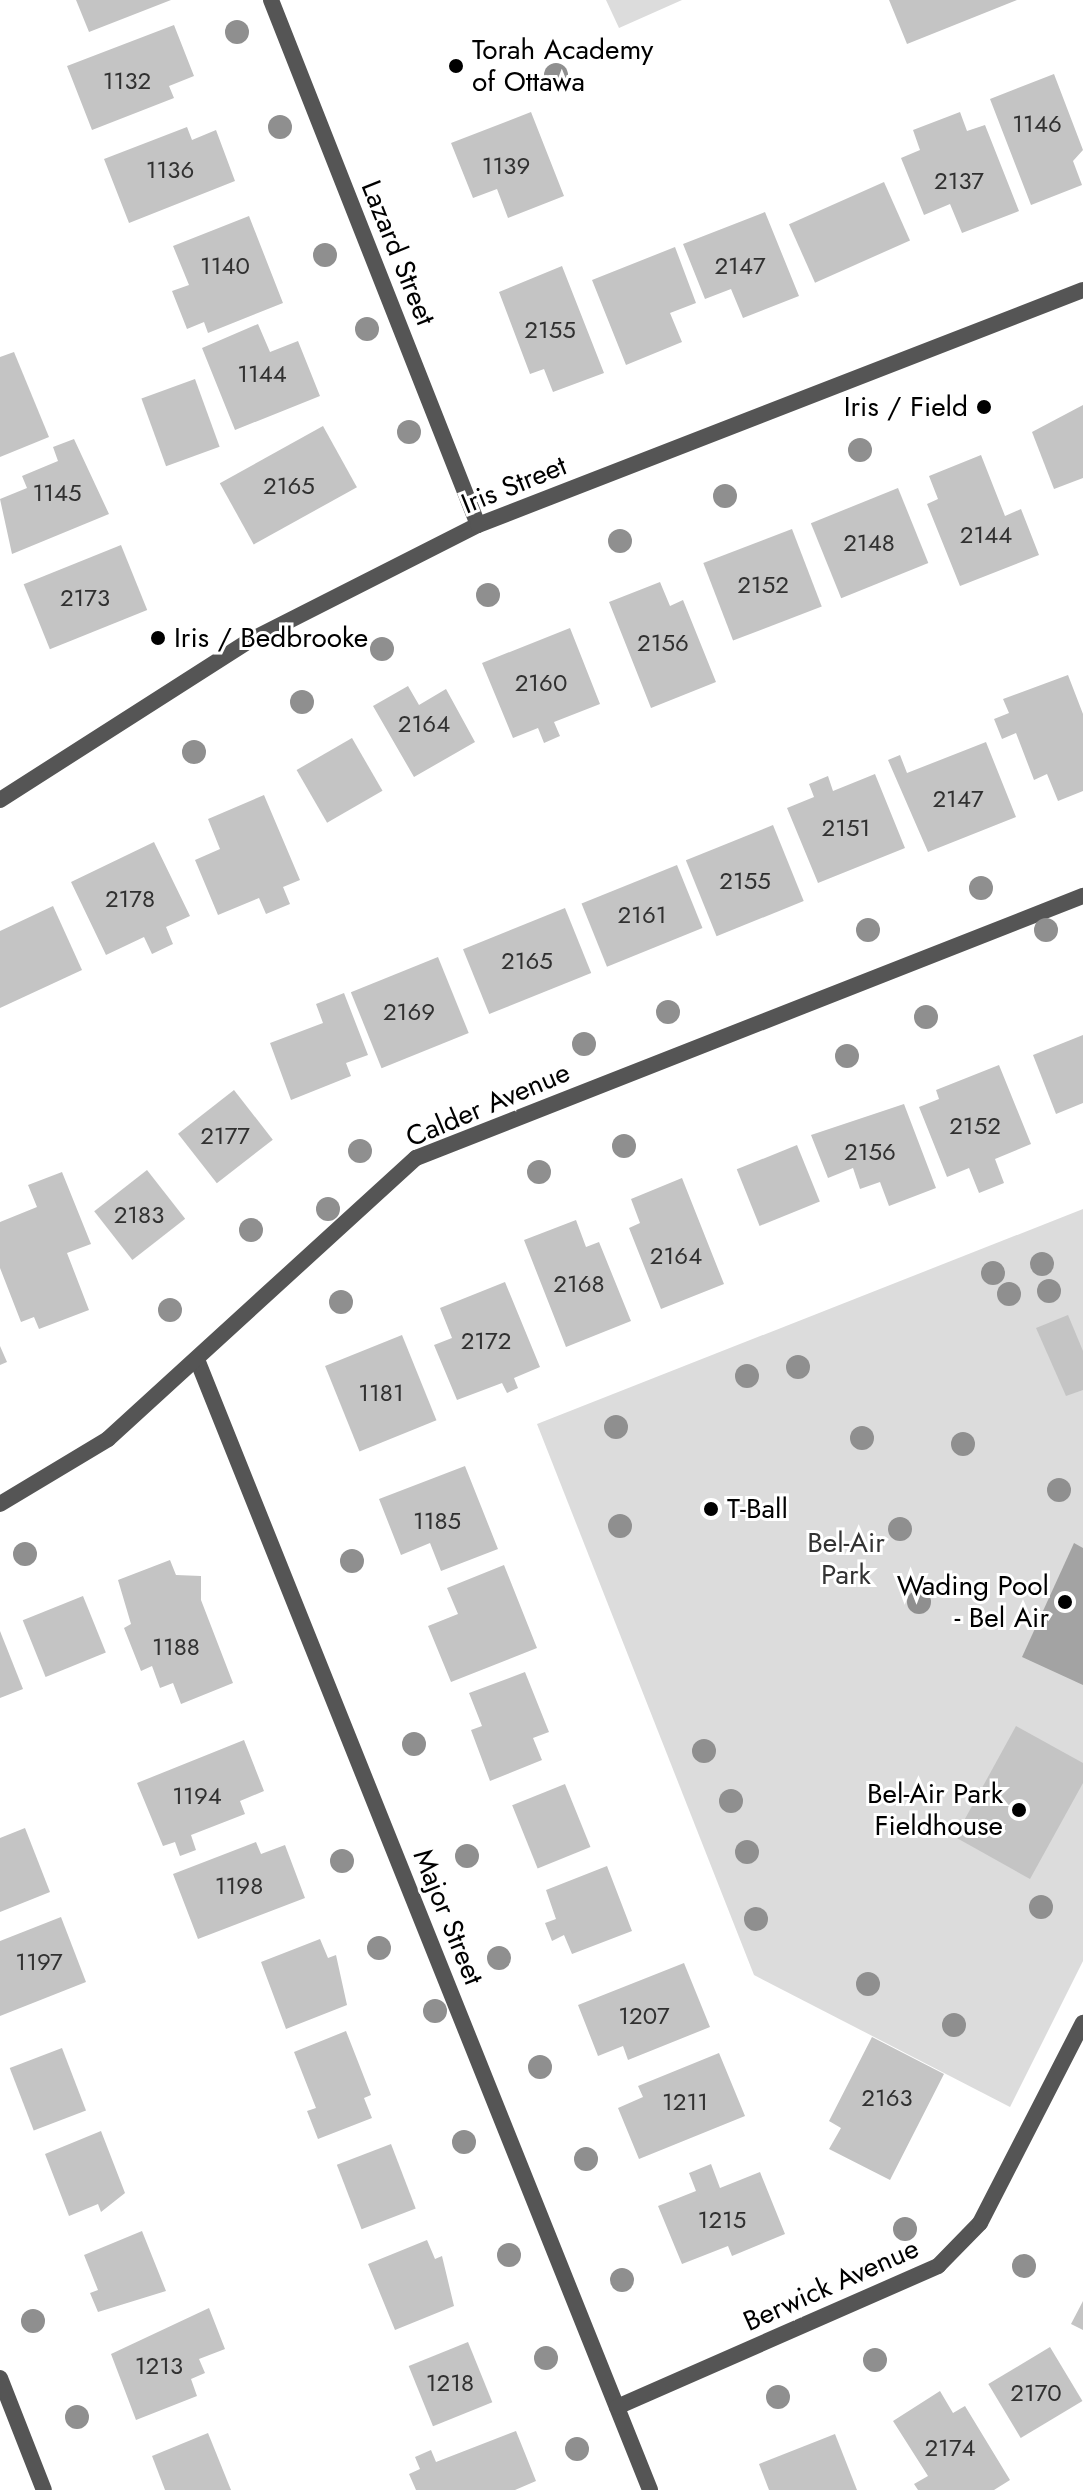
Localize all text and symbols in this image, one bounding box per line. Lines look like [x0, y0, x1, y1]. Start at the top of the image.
place label: Torah Academy of Ottawa [472, 33, 653, 99]
marker: Torah Academy of Ottawa [447, 57, 465, 75]
house number: 1132 [103, 67, 151, 95]
house number: 1146 [1012, 110, 1062, 138]
house number: 1139 [482, 152, 530, 180]
house number: 1136 [146, 156, 194, 184]
house number: 2137 [934, 167, 984, 195]
street label: Lazard Street [354, 176, 442, 330]
house number: 1140 [200, 252, 250, 280]
house number: 2147 [714, 252, 766, 280]
house number: 2155 [524, 316, 576, 344]
house number: 1144 [237, 360, 287, 388]
place label: Iris / Field [844, 390, 968, 424]
marker: Iris / Field [975, 398, 993, 416]
street label: Iris Street [457, 449, 571, 521]
house number: 2165 [263, 472, 315, 500]
house number: 1145 [32, 479, 82, 507]
house number: 2144 [960, 521, 1012, 549]
house number: 2148 [843, 529, 895, 557]
house number: 2152 [737, 571, 789, 599]
house number: 2173 [60, 584, 110, 612]
place label: Iris / Bedbrooke [174, 621, 368, 655]
marker: Iris / Bedbrooke [149, 629, 167, 647]
house number: 2156 [637, 629, 689, 657]
house number: 2160 [515, 669, 567, 697]
house number: 2164 [398, 710, 450, 738]
house number: 2147 [932, 785, 984, 813]
house number: 2151 [822, 814, 870, 842]
house number: 2155 [719, 867, 771, 895]
house number: 2178 [105, 885, 155, 913]
house number: 2161 [617, 901, 667, 929]
house number: 2165 [501, 947, 553, 975]
house number: 2169 [383, 998, 435, 1026]
street label: Calder Avenue [401, 1055, 575, 1155]
house number: 2152 [949, 1112, 1001, 1140]
house number: 2177 [200, 1122, 250, 1150]
house number: 2156 [844, 1138, 896, 1166]
house number: 2183 [114, 1201, 164, 1229]
house number: 2164 [650, 1242, 702, 1270]
house number: 2168 [553, 1270, 605, 1298]
house number: 2172 [461, 1327, 511, 1355]
house number: 1181 [358, 1379, 404, 1407]
place label: T-Ball [727, 1492, 788, 1526]
marker: T-Ball [702, 1500, 720, 1518]
house number: 1185 [413, 1507, 461, 1535]
park label: Bel-Air Park [807, 1526, 885, 1592]
place label: Wading Pool - Bel Air [897, 1569, 1049, 1635]
marker: Wading Pool - Bel Air [1056, 1593, 1074, 1611]
house number: 1188 [152, 1633, 200, 1661]
place label: Bel-Air Park Fieldhouse [867, 1777, 1003, 1843]
house number: 1194 [172, 1782, 222, 1810]
marker: Bel-Air Park Fieldhouse [1010, 1801, 1028, 1819]
street label: Major Street [406, 1844, 490, 1990]
house number: 1198 [215, 1872, 263, 1900]
house number: 1197 [15, 1948, 63, 1976]
house number: 1207 [618, 2002, 670, 2030]
house number: 2163 [861, 2084, 913, 2112]
house number: 1211 [662, 2088, 708, 2116]
house number: 1215 [698, 2206, 746, 2234]
street label: Berwick Avenue [738, 2231, 924, 2339]
house number: 1213 [135, 2352, 183, 2380]
house number: 1218 [426, 2369, 474, 2397]
house number: 2170 [1010, 2379, 1062, 2407]
house number: 2174 [924, 2434, 976, 2462]

